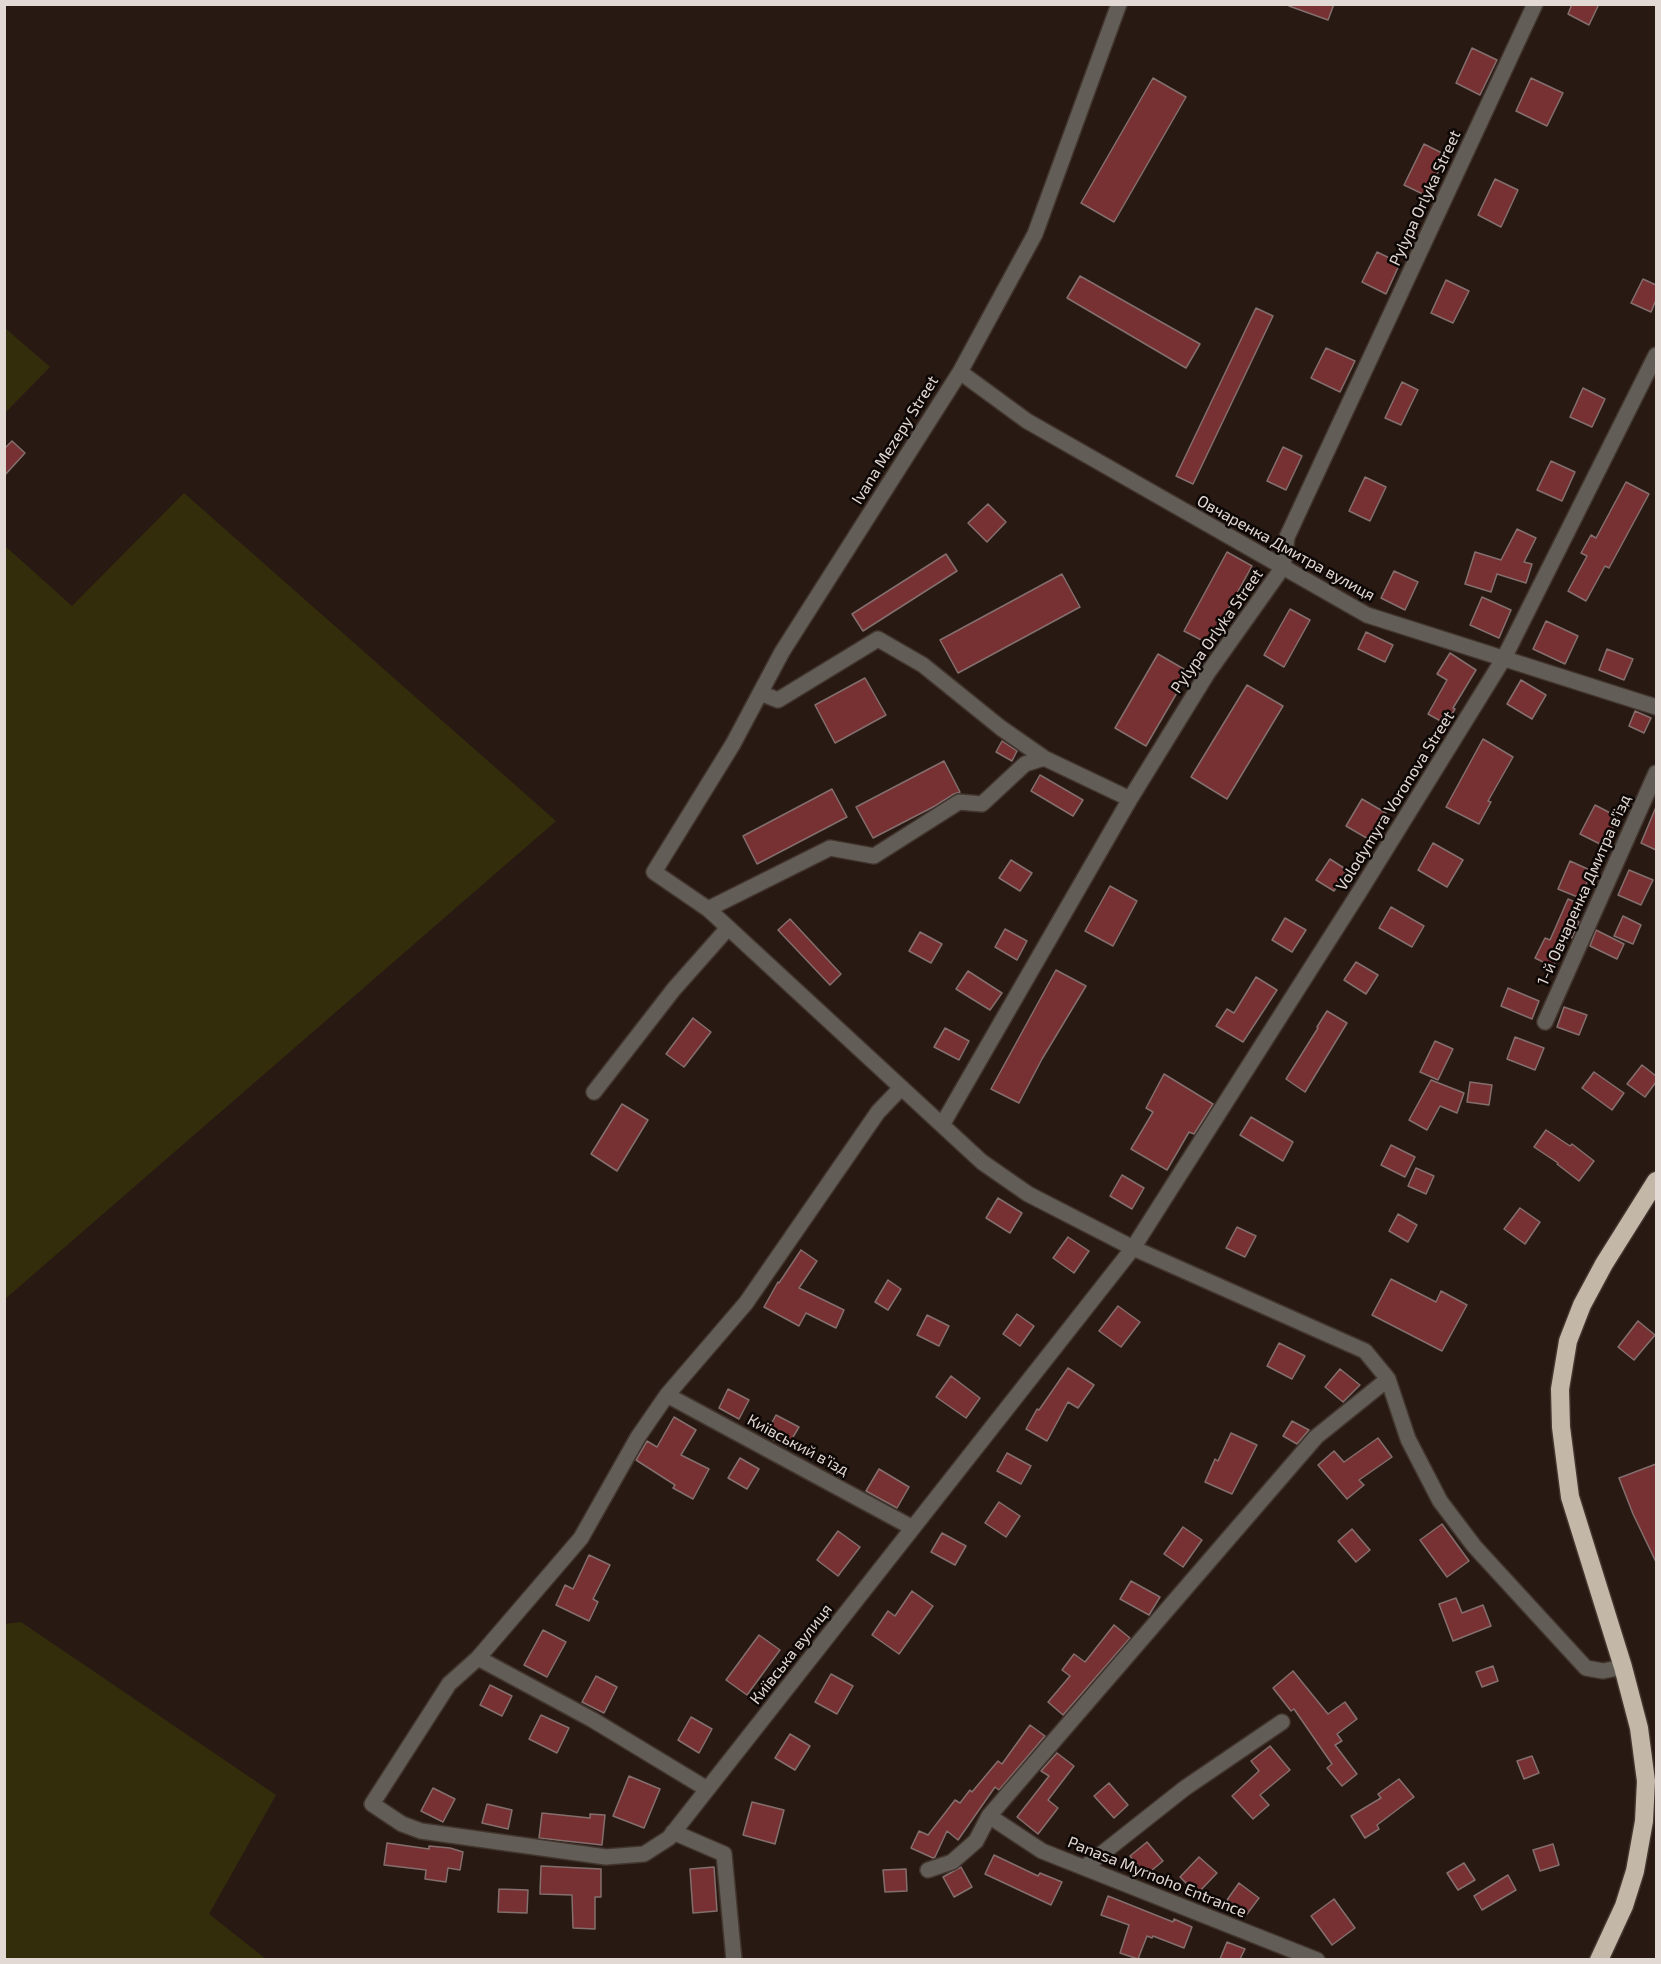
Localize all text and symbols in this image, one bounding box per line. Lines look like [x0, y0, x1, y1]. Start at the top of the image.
street label: Pylypa Orlyka Street [1385, 127, 1465, 269]
street label: Ivana Mezepy Street [848, 372, 942, 508]
street label: Овчаренка Дмитра вулиця [1194, 491, 1378, 605]
street label: Pylypa Orlyka Street [1167, 565, 1267, 697]
street label: Volodymyra Voronova Street [1332, 708, 1458, 894]
street label: 1-й Овчаренка Дмитра в’їзд [1533, 792, 1635, 988]
street label: Київський в’їзд [744, 1410, 852, 1480]
street label: Київська вулиця [746, 1600, 836, 1708]
street label: Panasa Myrnoho Entrance [1065, 1832, 1249, 1922]

